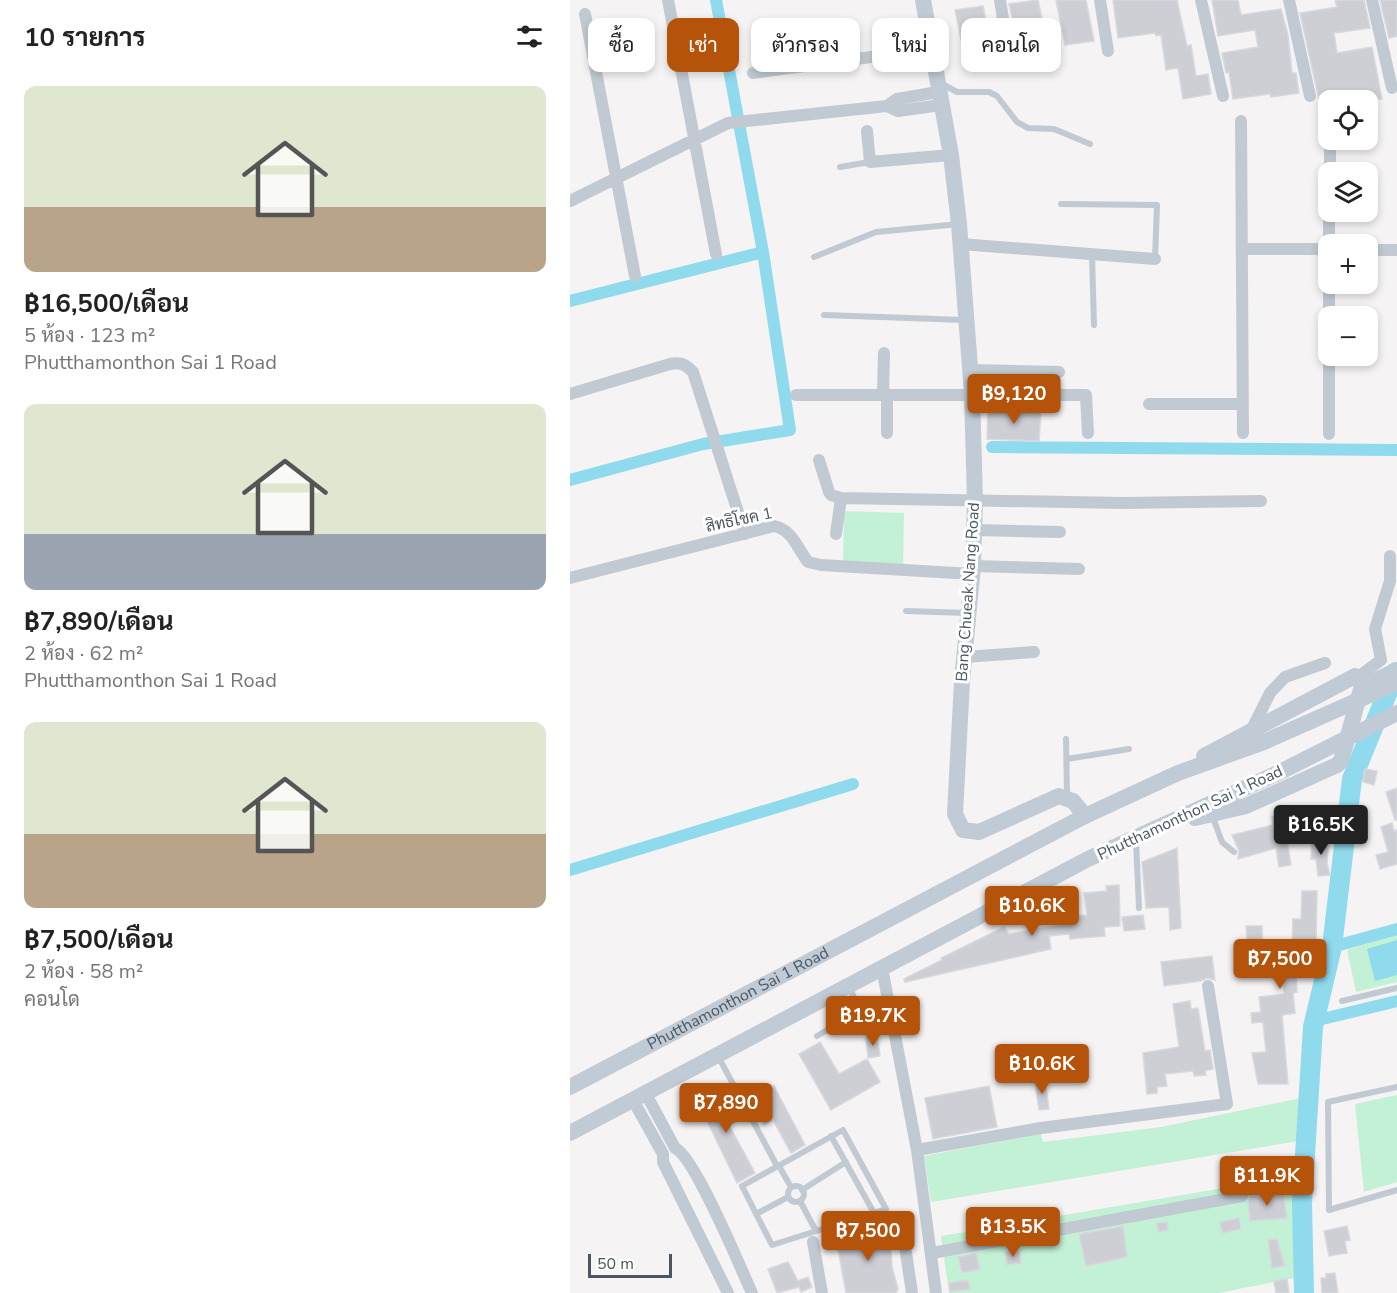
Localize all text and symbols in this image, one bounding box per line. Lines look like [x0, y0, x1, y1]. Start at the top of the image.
chip: ซื้อ [588, 18, 655, 72]
chip: เช่า [667, 18, 739, 72]
chip: ตัวกรอง [751, 18, 860, 72]
chip: ใหม่ [872, 18, 949, 72]
chip: คอนโด [961, 18, 1061, 72]
text: 10 รายการ [24, 20, 145, 55]
icon: filters [513, 20, 546, 53]
map controls [1318, 90, 1378, 366]
button: locate [1318, 90, 1378, 150]
icon: home [231, 125, 339, 233]
button: layers [1318, 162, 1378, 222]
button: + [1318, 234, 1378, 294]
text: ฿16,500/เดือน [24, 286, 189, 321]
button: − [1318, 306, 1378, 366]
text: 5 ห้อง · 123 m² [24, 322, 155, 349]
text: Phutthamonthon Sai 1 Road [24, 349, 277, 376]
pin: ฿9,120 [965, 374, 1063, 425]
text: ฿9,120 [981, 380, 1047, 407]
icon: home [231, 443, 339, 551]
street label: สิทธิโชค 1 [703, 501, 774, 538]
street label: Bang Chueak Nang Road [951, 501, 985, 683]
text: ฿7,890/เดือน [24, 604, 174, 639]
text: 2 ห้อง · 62 m² [24, 640, 143, 667]
text: Phutthamonthon Sai 1 Road [24, 667, 277, 694]
street label: Phutthamonthon Sai 1 Road [1094, 760, 1286, 866]
icon: home [231, 761, 339, 869]
pin: ฿16.5K [1272, 805, 1370, 856]
text: ฿16.5K [1288, 811, 1354, 838]
pin: ฿10.6K [983, 886, 1081, 937]
text: ฿10.6K [999, 892, 1065, 919]
text: ฿7,500/เดือน [24, 922, 174, 957]
pin: ฿7,500 [1231, 939, 1329, 990]
street label: Phutthamonthon Sai 1 Road [643, 942, 833, 1055]
text: ฿7,500 [1247, 945, 1313, 972]
text: 2 ห้อง · 58 m² [24, 958, 143, 985]
text: คอนโด [24, 986, 80, 1013]
pin: ฿19.7K [824, 996, 922, 1047]
text: ฿19.7K [840, 1002, 906, 1029]
pin: ฿10.6K [993, 1044, 1091, 1095]
text: ฿10.6K [1009, 1050, 1075, 1077]
pin: ฿7,890 [677, 1083, 775, 1134]
text: ฿7,890 [693, 1089, 759, 1116]
pin: ฿11.9K [1218, 1156, 1316, 1207]
text: ฿11.9K [1234, 1162, 1300, 1189]
pin: ฿13.5K [964, 1207, 1062, 1258]
pin: ฿7,500 [819, 1211, 917, 1262]
text: ฿13.5K [980, 1213, 1046, 1240]
text: ฿7,500 [835, 1217, 901, 1244]
scale bar [588, 1251, 672, 1278]
text: 50 m [597, 1253, 634, 1275]

